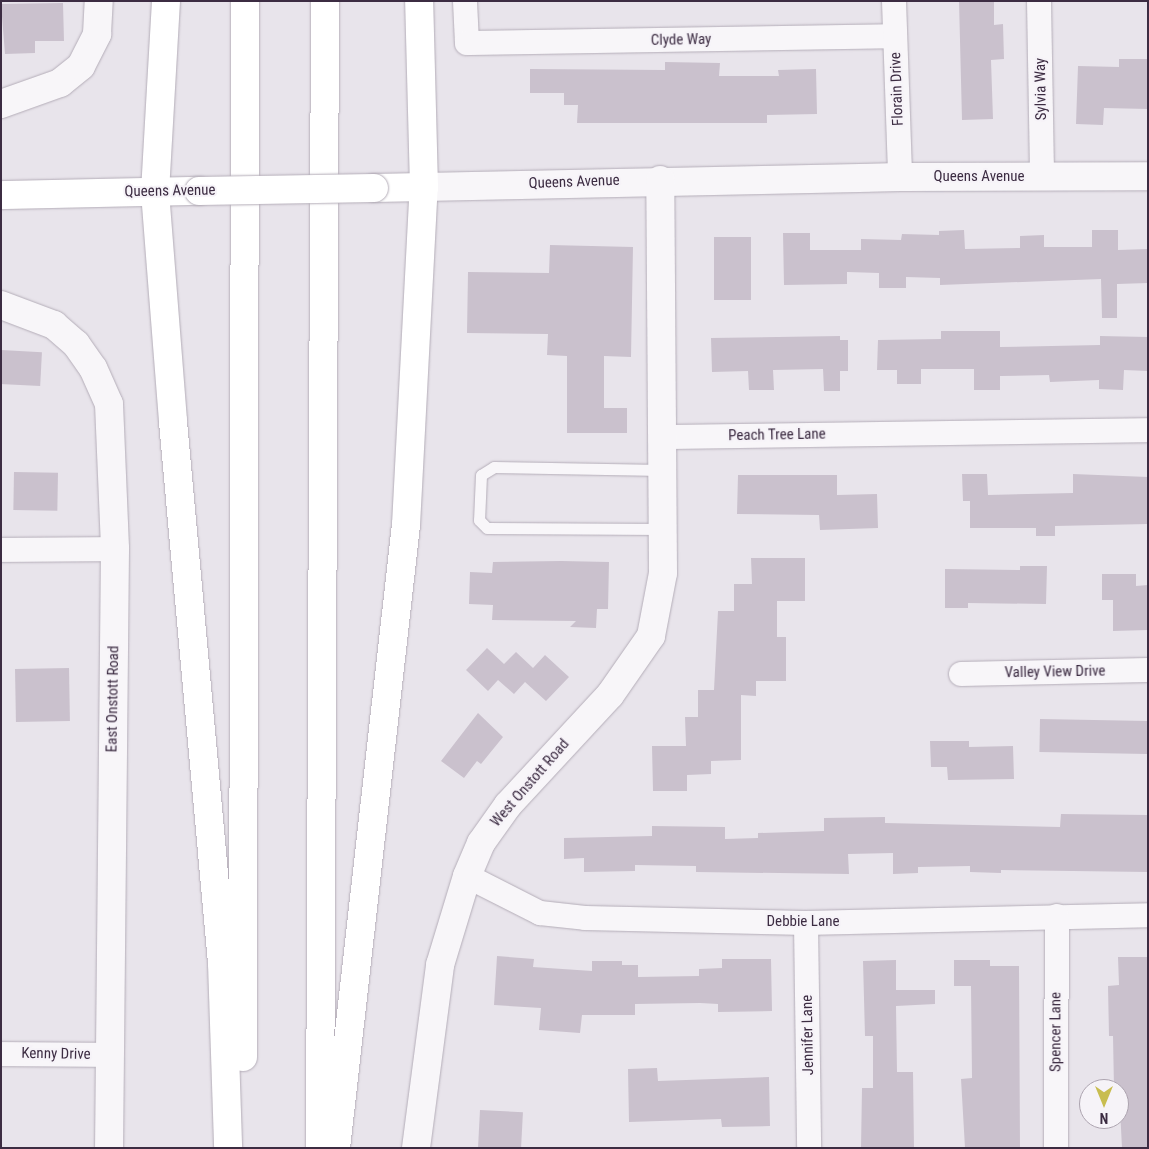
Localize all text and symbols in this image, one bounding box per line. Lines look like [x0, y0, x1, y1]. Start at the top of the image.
street label: Clyde Way [651, 30, 711, 50]
street label: Florain Drive [887, 52, 907, 126]
street label: Sylvia Way [1031, 58, 1051, 120]
street label: Queens Avenue [933, 168, 1025, 186]
street label: Queens Avenue [528, 171, 620, 193]
street label: Queens Avenue [124, 181, 216, 201]
street label: Peach Tree Lane [728, 425, 826, 445]
street label: East Onstott Road [103, 645, 123, 753]
street label: Valley View Drive [1004, 662, 1106, 682]
street label: West Onstott Road [487, 735, 573, 831]
street label: Debbie Lane [767, 913, 839, 931]
street label: Spencer Lane [1047, 992, 1065, 1072]
street label: Jennifer Lane [798, 995, 818, 1075]
street label: Kenny Drive [21, 1044, 91, 1064]
north arrow [1079, 1079, 1129, 1129]
text: N [1100, 1110, 1108, 1126]

